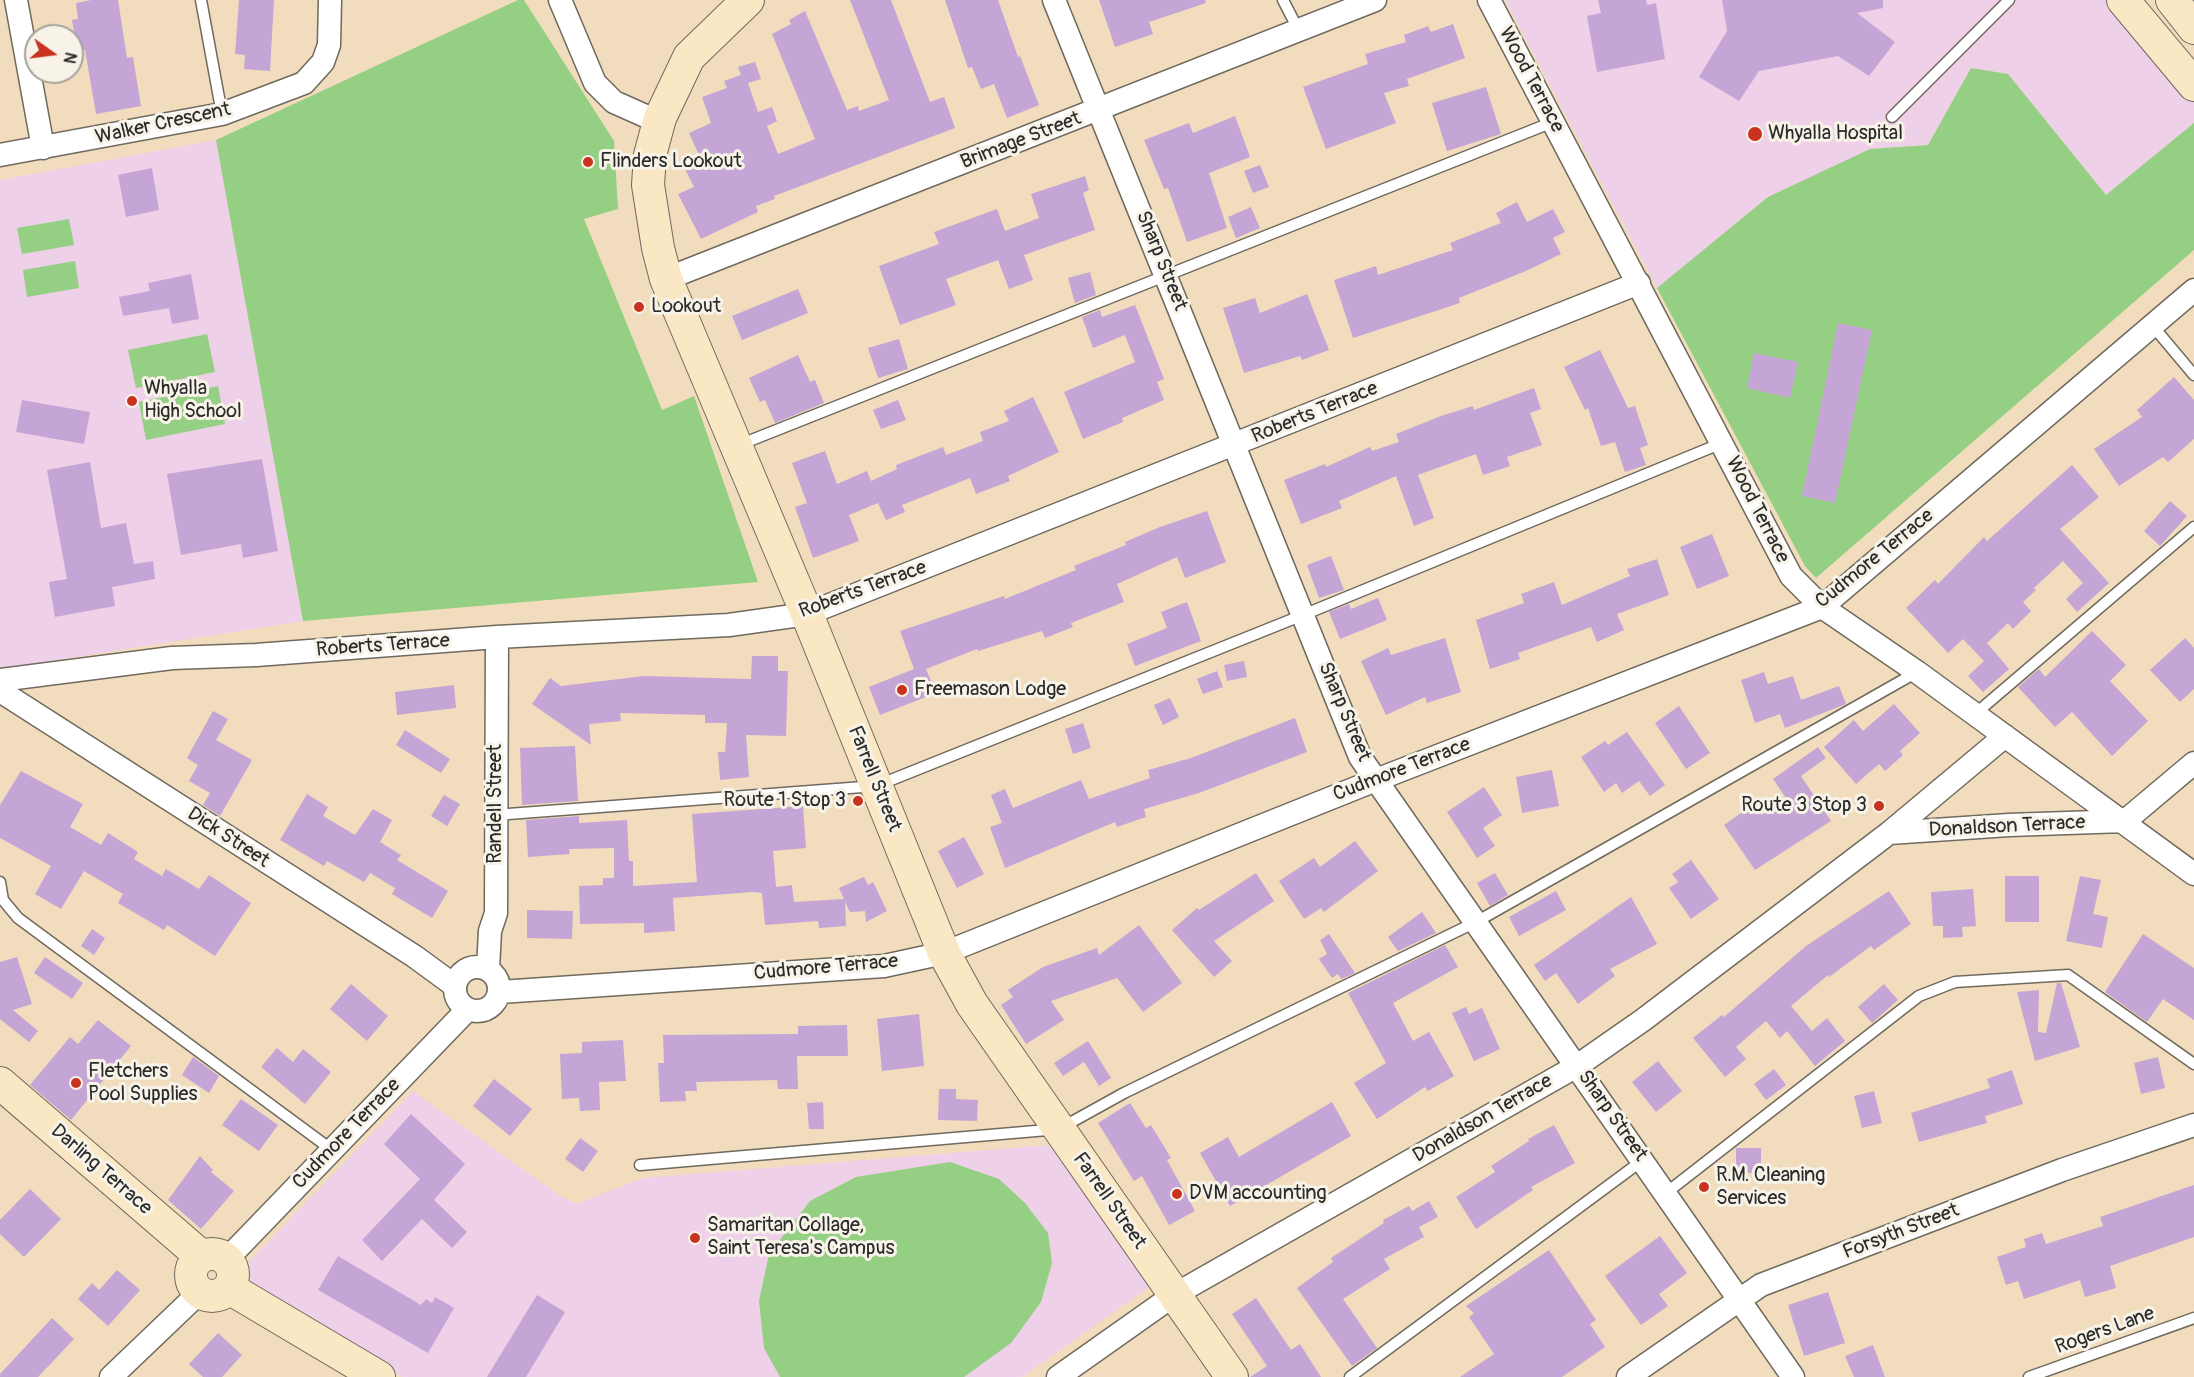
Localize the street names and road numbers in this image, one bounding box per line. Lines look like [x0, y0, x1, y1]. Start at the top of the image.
street label: Wood Terrace [1493, 23, 1569, 137]
street label: Walker Crescent [93, 98, 233, 150]
street label: Brimage Street [957, 107, 1085, 175]
street label: Sharp Street [1130, 208, 1192, 314]
street label: Roberts Terrace [1248, 377, 1382, 449]
street label: Wood Terrace [1720, 453, 1794, 567]
street label: Cudmore Terrace [1811, 504, 1939, 614]
street label: Roberts Terrace [796, 556, 930, 624]
street label: Roberts Terrace [315, 629, 451, 663]
street label: Sharp Street [1312, 659, 1376, 765]
street label: Farrell Street [842, 723, 906, 835]
street label: Cudmore Terrace [1330, 733, 1474, 807]
street label: Randell Street [484, 744, 508, 864]
street label: Dick Street [182, 803, 274, 873]
street label: Donaldson Terrace [1928, 811, 2086, 843]
street label: Cudmore Terrace [753, 950, 899, 986]
street label: Sharp Street [1572, 1066, 1652, 1166]
street label: Donaldson Terrace [1409, 1069, 1557, 1169]
street label: Cudmore Terrace [288, 1074, 406, 1194]
street label: Darling Terrace [46, 1120, 156, 1220]
street label: Farrell Street [1067, 1148, 1151, 1254]
street label: Forsyth Street [1840, 1199, 1962, 1265]
street label: Rogers Lane [2052, 1302, 2158, 1360]

